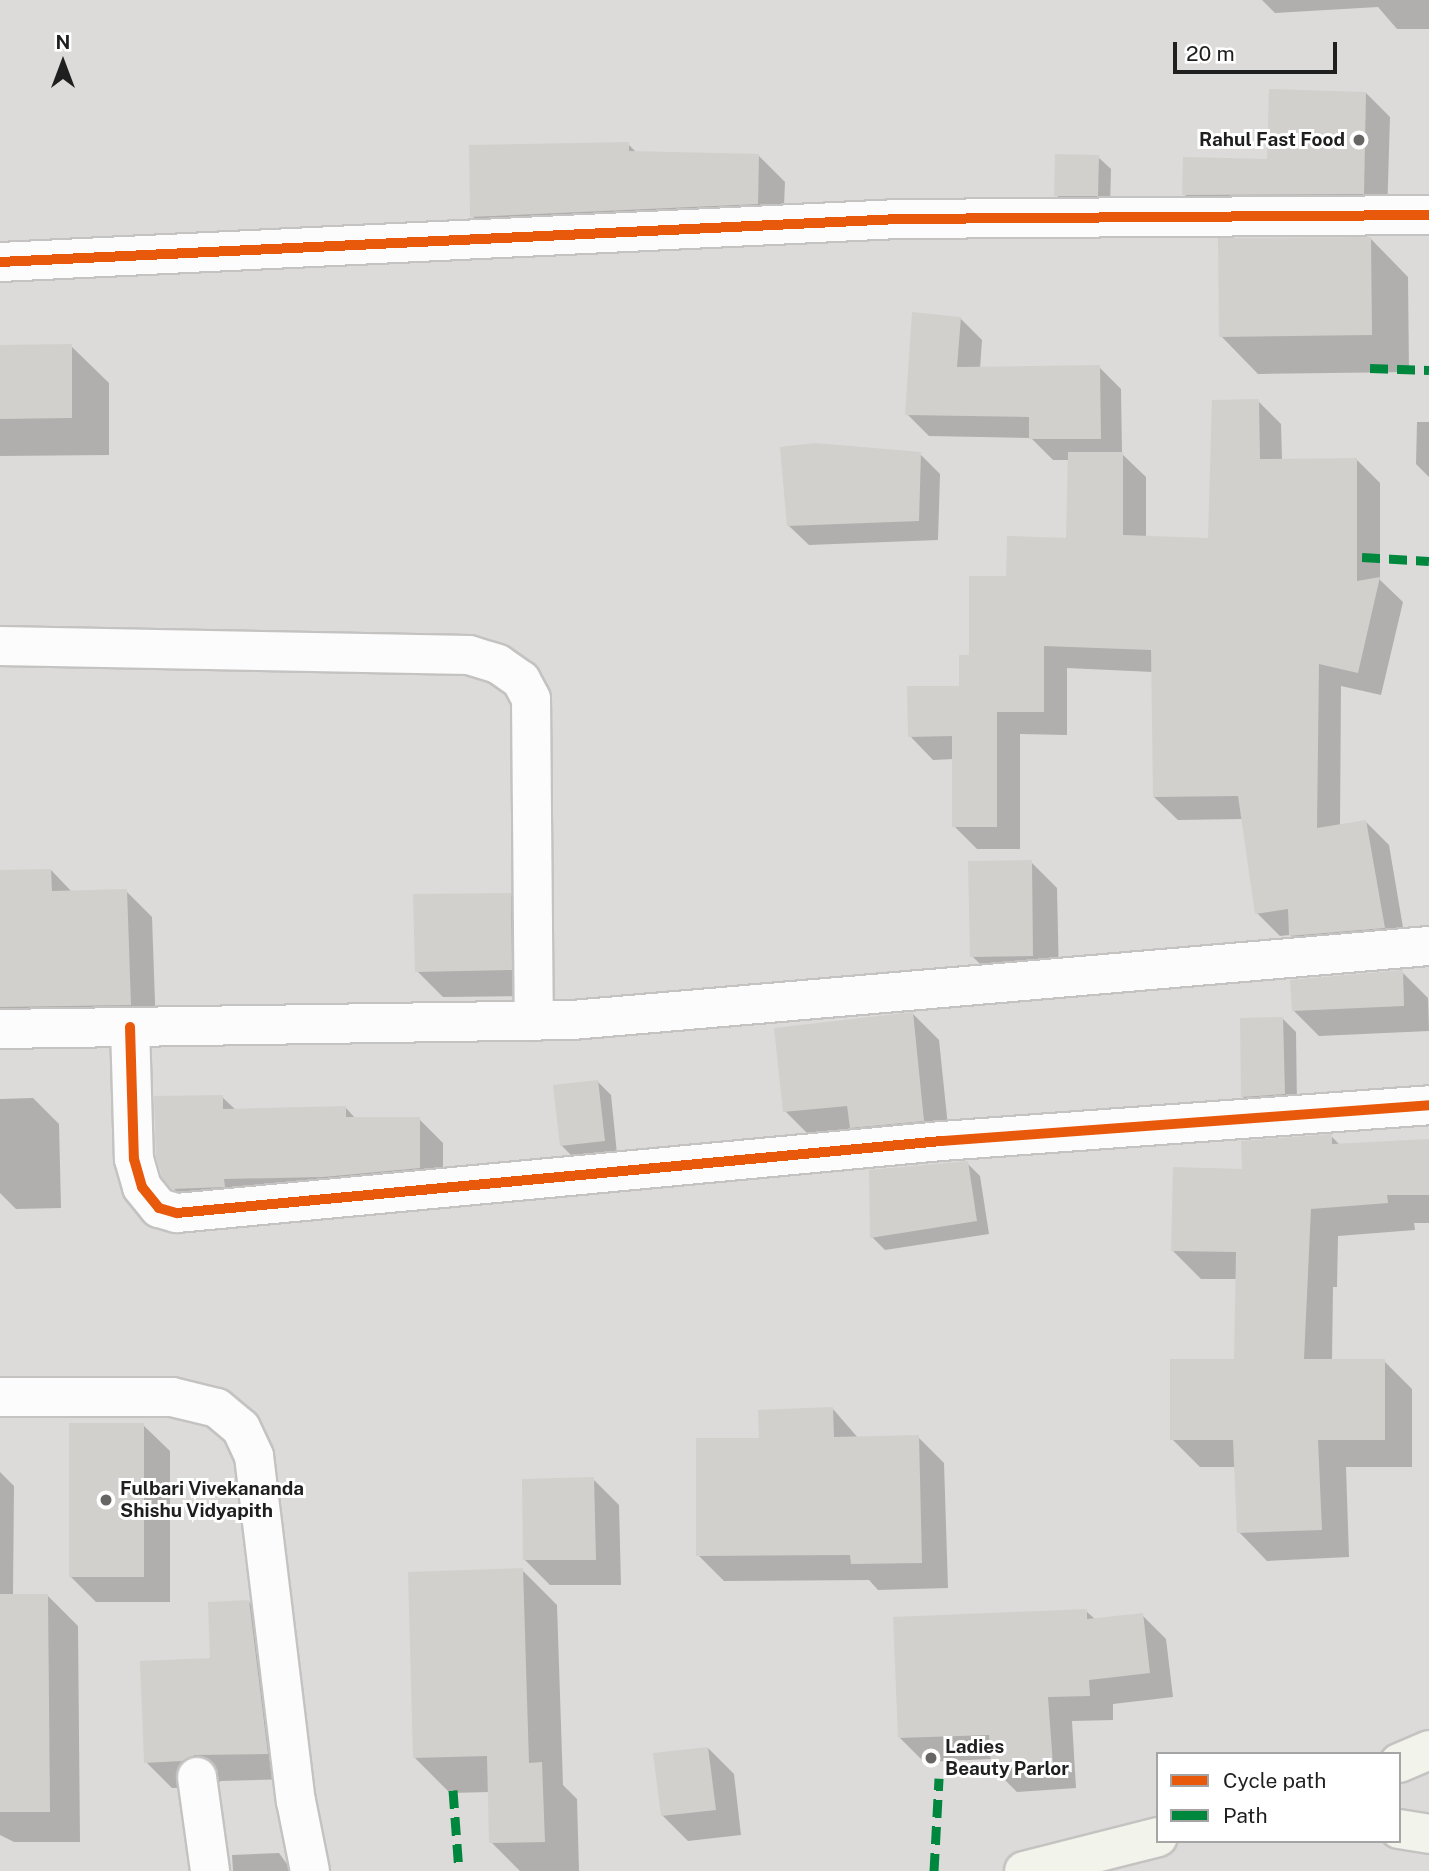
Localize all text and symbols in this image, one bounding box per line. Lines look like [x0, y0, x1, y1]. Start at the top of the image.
north arrow [28, 28, 98, 98]
scale bar [1177, 28, 1342, 72]
text: N [56, 31, 70, 53]
text: 20 m [1186, 41, 1235, 66]
place label: Rahul Fast Food [1199, 129, 1345, 151]
marker: Rahul Fast Food [1351, 132, 1367, 148]
place label: Fulbari Vivekananda Shishu Vidyapith [120, 1478, 304, 1522]
marker: Fulbari Vivekananda Shishu Vidyapith [98, 1492, 114, 1508]
place label: Ladies Beauty Parlor [945, 1736, 1069, 1780]
marker: Ladies Beauty Parlor [923, 1750, 939, 1766]
legend [1156, 1752, 1401, 1843]
text: Cycle path [1223, 1768, 1326, 1793]
text: Path [1223, 1803, 1268, 1828]

